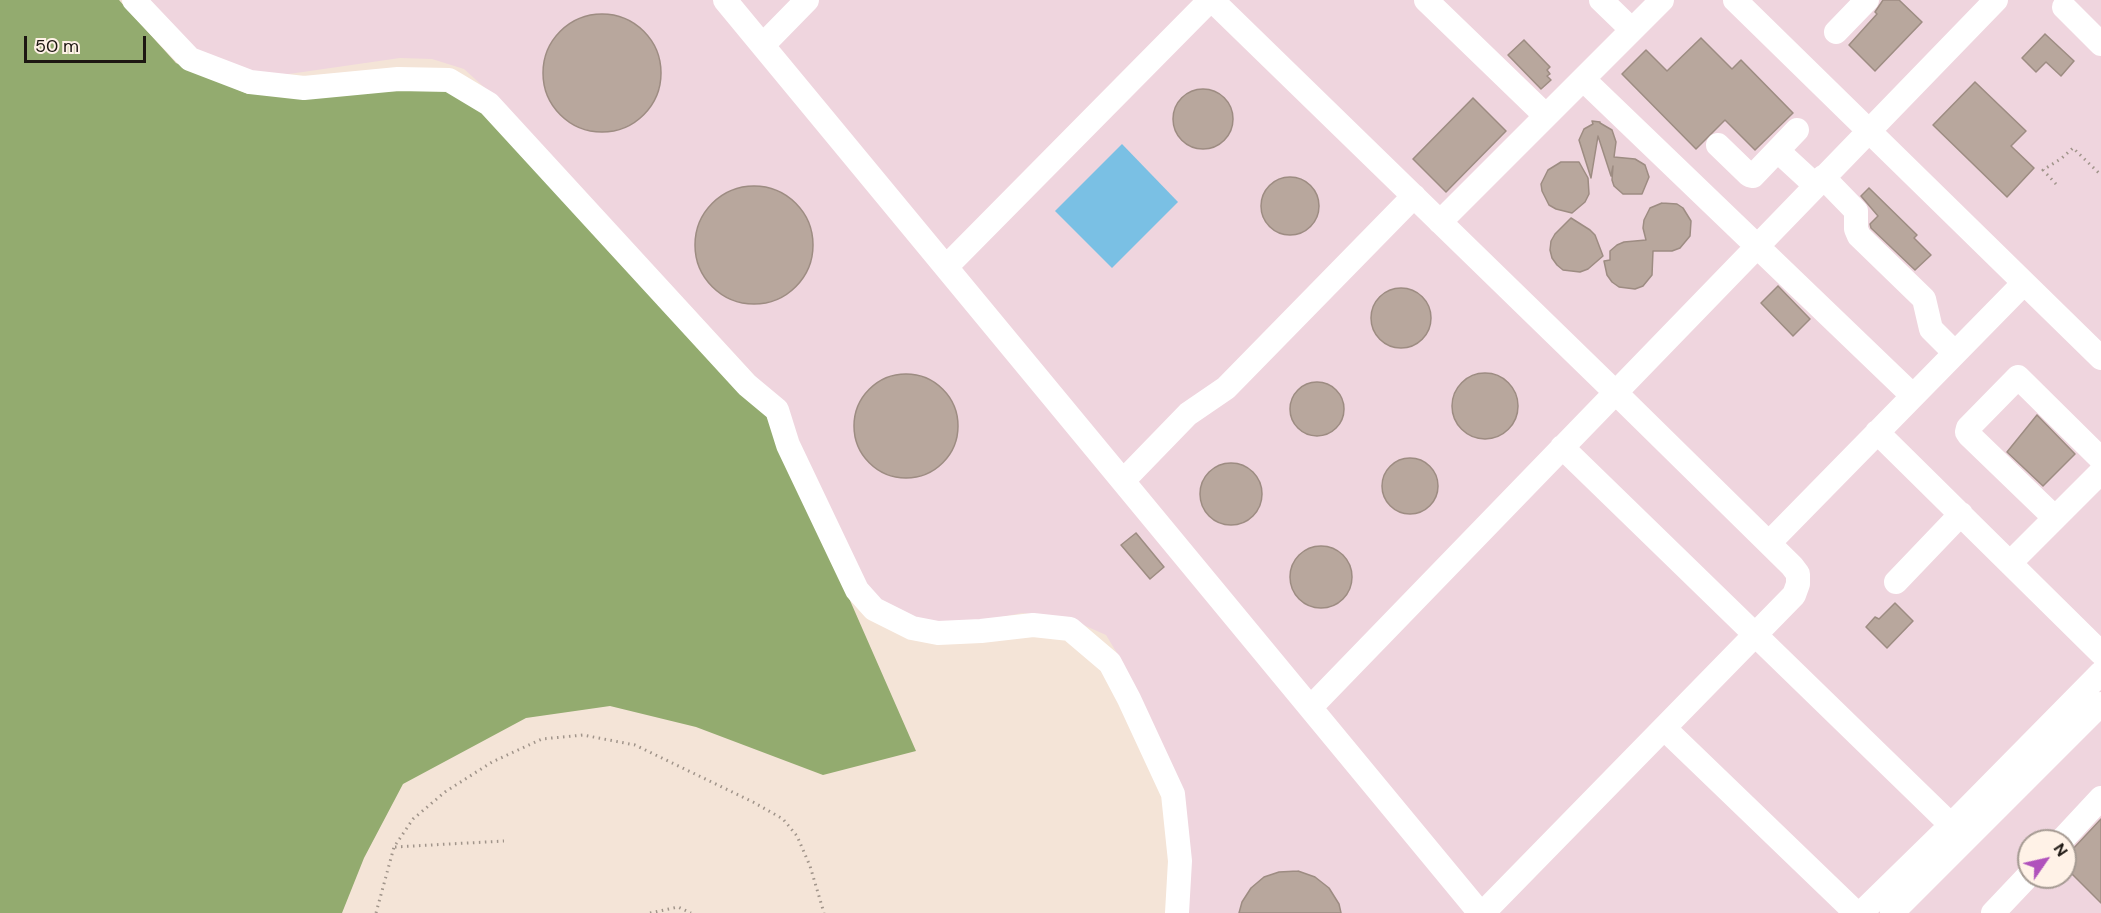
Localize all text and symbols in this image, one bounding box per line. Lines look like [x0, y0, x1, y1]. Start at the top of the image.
scale bar [27, 24, 148, 62]
text: 50 m [35, 34, 79, 58]
north arrow [2017, 829, 2077, 889]
text: N [2049, 839, 2073, 860]

